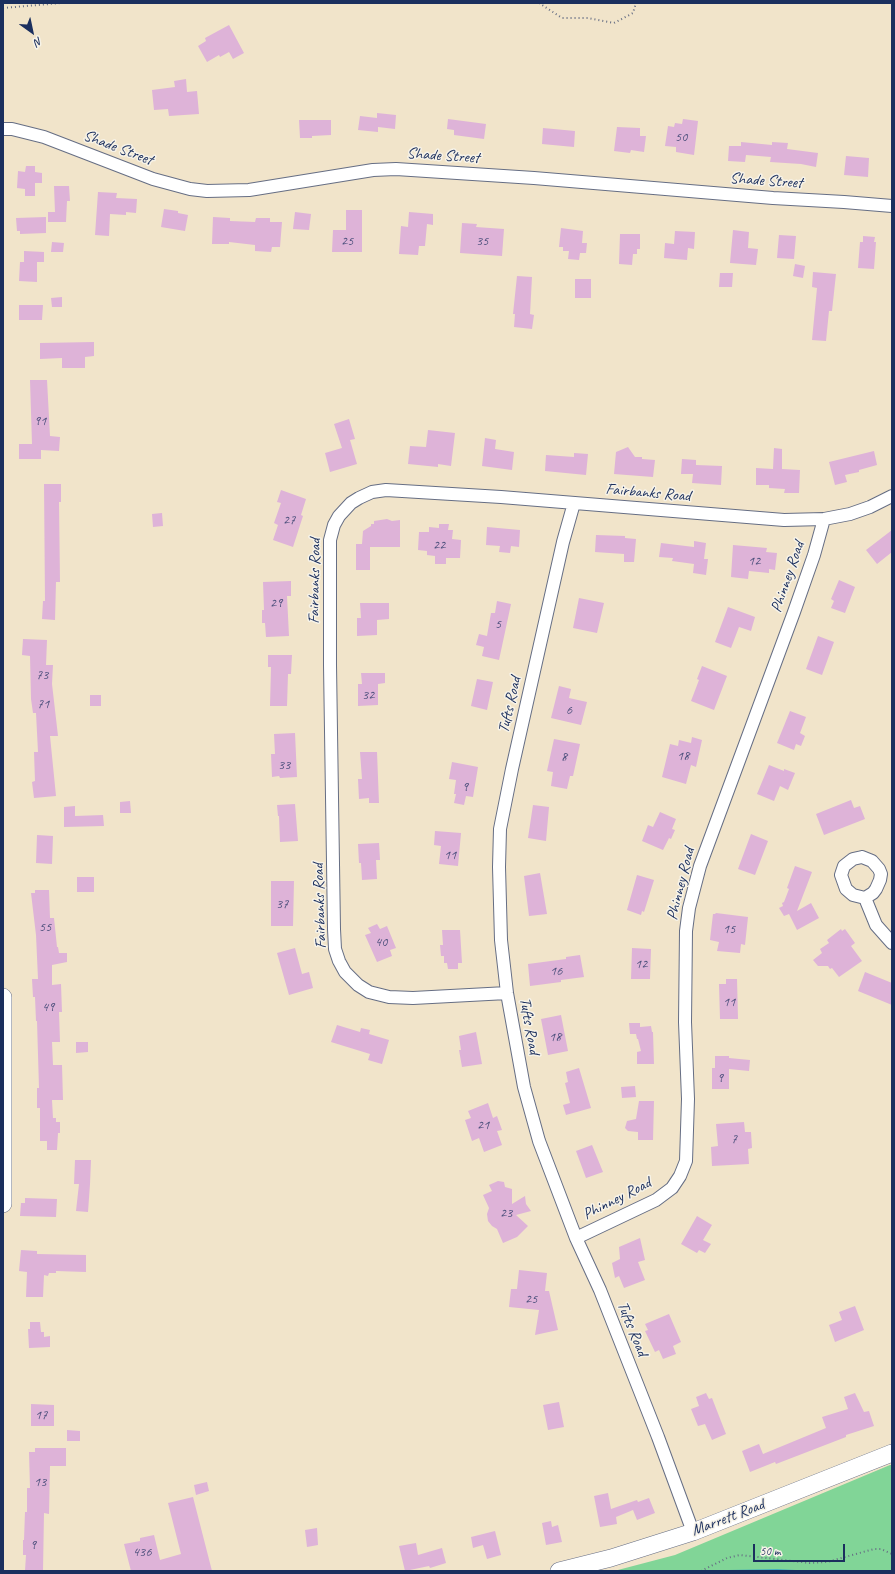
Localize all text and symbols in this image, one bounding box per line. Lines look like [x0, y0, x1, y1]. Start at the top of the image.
north arrow [12, 12, 52, 52]
text: N [32, 34, 45, 50]
street label: Shade Street [81, 126, 155, 170]
house number: 50 [675, 129, 687, 145]
street label: Shade Street [406, 144, 480, 168]
street label: Shade Street [729, 169, 803, 193]
house number: 25 [341, 233, 353, 249]
house number: 35 [476, 233, 488, 249]
house number: 91 [34, 413, 46, 429]
street label: Fairbanks Road [605, 480, 691, 506]
house number: 27 [283, 512, 295, 528]
house number: 22 [433, 537, 445, 553]
street label: Fairbanks Road [305, 538, 325, 624]
street label: Phinney Road [767, 539, 809, 615]
house number: 12 [748, 553, 760, 569]
house number: 29 [270, 595, 282, 611]
house number: 5 [495, 616, 501, 632]
house number: 73 [36, 667, 48, 683]
street label: Tufts Road [494, 675, 526, 735]
house number: 32 [362, 687, 374, 703]
house number: 71 [37, 696, 49, 712]
house number: 6 [566, 702, 572, 718]
house number: 18 [677, 748, 689, 764]
house number: 8 [561, 749, 567, 765]
house number: 33 [278, 757, 290, 773]
house number: 9 [462, 779, 468, 795]
street label: Phinney Road [663, 846, 699, 922]
house number: 11 [444, 847, 456, 863]
street label: Fairbanks Road [309, 863, 331, 949]
house number: 37 [276, 896, 288, 912]
house number: 55 [39, 919, 51, 935]
house number: 15 [723, 921, 735, 937]
house number: 40 [375, 934, 387, 950]
house number: 12 [635, 956, 647, 972]
house number: 16 [550, 963, 562, 979]
house number: 11 [723, 994, 735, 1010]
street label: Tufts Road [515, 996, 543, 1056]
house number: 49 [42, 999, 54, 1015]
house number: 18 [549, 1029, 561, 1045]
house number: 9 [717, 1070, 723, 1086]
house number: 21 [477, 1117, 489, 1133]
house number: 7 [731, 1131, 737, 1147]
street label: Phinney Road [580, 1174, 654, 1224]
house number: 23 [500, 1205, 512, 1221]
house number: 25 [525, 1291, 537, 1307]
street label: Tufts Road [612, 1299, 652, 1359]
house number: 17 [35, 1407, 47, 1423]
house number: 13 [34, 1474, 46, 1490]
street label: Marrett Road [689, 1495, 767, 1541]
scale bar [755, 1536, 847, 1562]
house number: 9 [30, 1537, 36, 1553]
text: 50 m [760, 1543, 780, 1559]
house number: 436 [133, 1544, 151, 1560]

